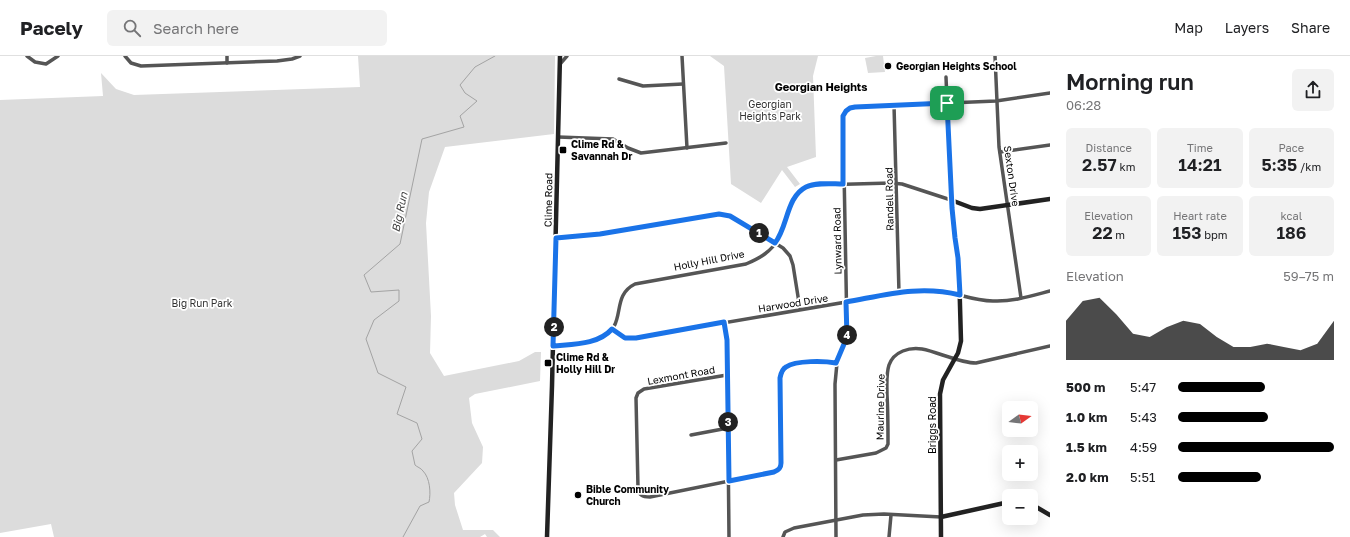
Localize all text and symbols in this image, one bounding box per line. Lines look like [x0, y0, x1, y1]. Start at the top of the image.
search box [107, 10, 387, 46]
text: Pacely [20, 16, 83, 39]
icon: search [121, 17, 143, 39]
text: Search here [153, 19, 239, 37]
text: Map [1174, 19, 1203, 36]
text: Layers [1225, 19, 1269, 36]
text: Share [1291, 19, 1330, 36]
place label: Georgian Heights School [896, 60, 1017, 72]
marker: Georgian Heights School [883, 61, 893, 71]
text: Morning run [1066, 68, 1194, 95]
button: share [1292, 69, 1334, 111]
district label: Georgian Heights [775, 80, 867, 93]
pin [930, 86, 964, 120]
icon: arrive [936, 92, 958, 114]
text: 06:28 [1066, 97, 1101, 113]
park label: Georgian Heights Park [739, 98, 801, 122]
place label: Clime Rd & Savannah Dr [571, 138, 632, 162]
text: Distance [1086, 141, 1132, 154]
text: Time [1187, 141, 1213, 154]
text: Pace [1278, 141, 1304, 154]
marker: Clime Rd & Savannah Dr [558, 145, 568, 155]
street label: Sexton Drive [1002, 145, 1022, 207]
text: 2.57 [1082, 154, 1117, 175]
text: 14:21 [1178, 154, 1222, 175]
text: 5:35 [1261, 154, 1297, 175]
text: km [1117, 160, 1135, 173]
text: /km [1297, 160, 1321, 173]
street label: Randell Road [882, 167, 896, 231]
street label: Clime Road [542, 173, 554, 227]
water label: Big Run [388, 190, 411, 233]
street label: Lynward Road [830, 207, 844, 275]
text: Elevation [1084, 209, 1133, 222]
text: Heart rate [1173, 209, 1227, 222]
text: kcal [1280, 209, 1302, 222]
text: 22 [1092, 222, 1113, 243]
text: 153 [1172, 222, 1202, 243]
text: 186 [1276, 222, 1306, 243]
pin: 1 [749, 223, 769, 243]
text: 1 [756, 226, 762, 239]
text: m [1113, 228, 1125, 241]
text: bpm [1202, 228, 1228, 241]
street label: Holly Hill Drive [673, 247, 746, 273]
text: Elevation [1066, 268, 1124, 284]
text: 59–75 m [1283, 268, 1334, 284]
street label: Harwood Drive [757, 292, 829, 314]
park label: Big Run Park [172, 297, 233, 309]
pin: 2 [544, 317, 564, 337]
text: 2 [551, 320, 557, 333]
pin: 4 [837, 325, 857, 345]
text: 4 [844, 328, 850, 341]
place label: Clime Rd & Holly Hill Dr [556, 351, 615, 375]
marker: Clime Rd & Holly Hill Dr [543, 358, 553, 368]
street label: Lexmont Road [646, 363, 716, 387]
street label: Maurine Drive [873, 374, 887, 440]
text: 500 m [1066, 379, 1105, 395]
text: 5:47 [1130, 379, 1156, 395]
street label: Briggs Road [926, 396, 938, 454]
north arrow [1002, 401, 1038, 437]
map controls [1002, 401, 1038, 525]
text: 1.0 km [1066, 409, 1107, 425]
text: 5:43 [1130, 409, 1157, 425]
pin: 3 [718, 412, 738, 432]
text: 3 [725, 415, 731, 428]
text: 1.5 km [1066, 439, 1107, 455]
text: 4:59 [1130, 439, 1157, 455]
button: + [1002, 445, 1038, 481]
text: 2.0 km [1066, 469, 1109, 485]
text: 5:51 [1130, 469, 1155, 485]
place label: Bible Community Church [586, 483, 669, 507]
button: − [1002, 489, 1038, 525]
marker: Bible Community Church [573, 490, 583, 500]

